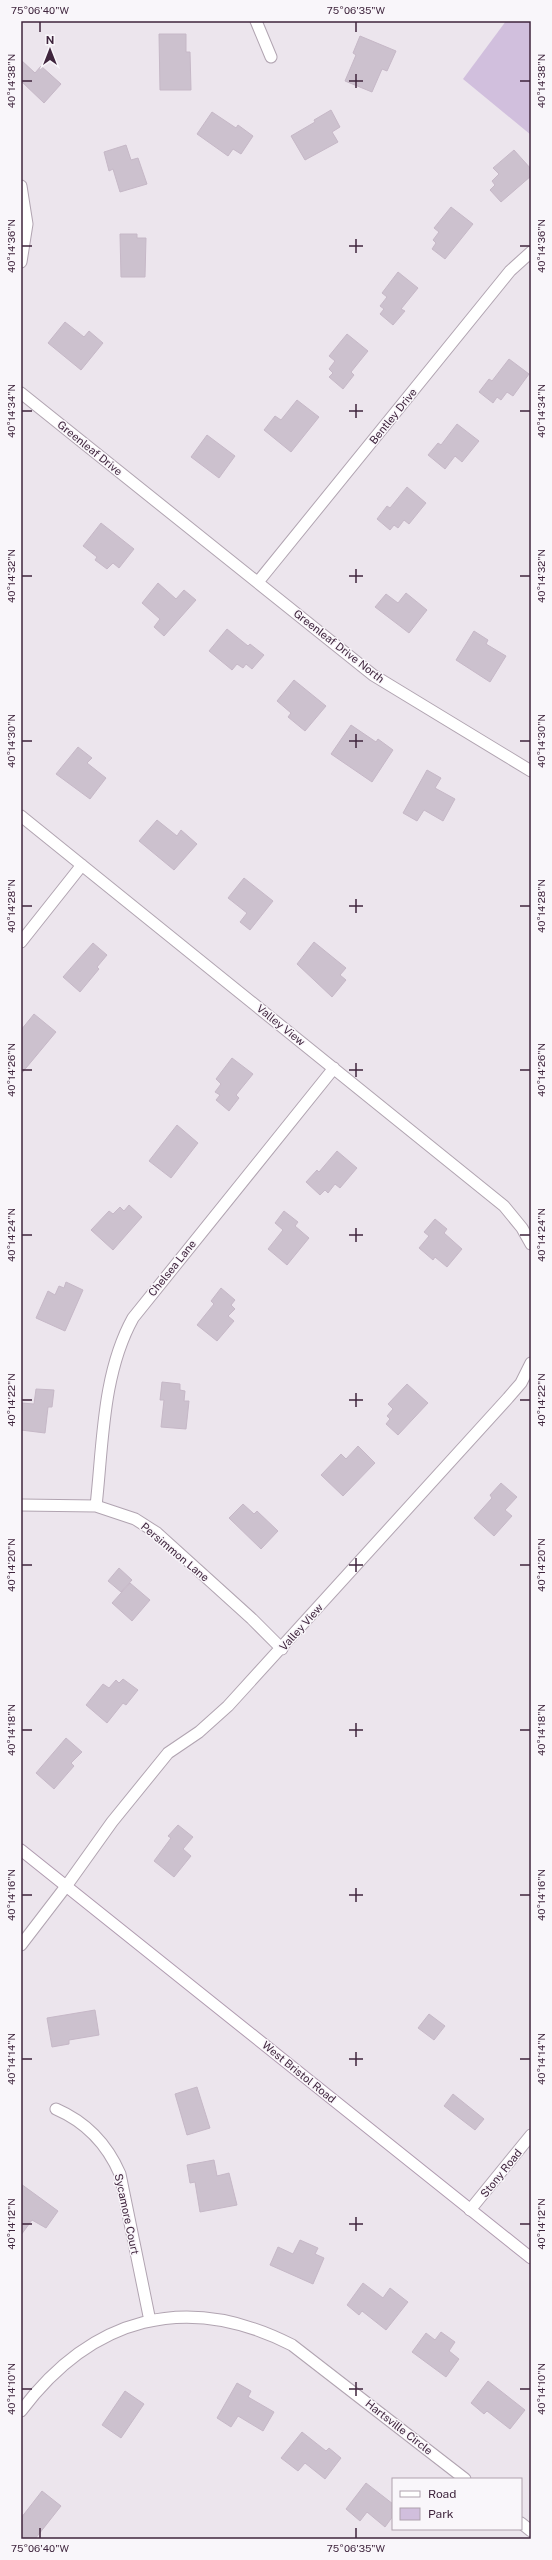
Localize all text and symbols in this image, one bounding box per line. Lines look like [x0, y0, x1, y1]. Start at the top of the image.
text: 75°06'40"W [11, 4, 69, 16]
text: 75°06'35"W [327, 4, 386, 16]
north arrow [30, 30, 70, 70]
text: N [46, 34, 54, 46]
text: 40°14'38"N [5, 54, 17, 108]
text: 40°14'38"N [535, 54, 547, 108]
text: 40°14'36"N [5, 219, 17, 273]
text: 40°14'36"N [535, 219, 547, 273]
text: 40°14'34"N [5, 384, 17, 438]
text: 40°14'34"N [535, 384, 547, 438]
street label: Bentley Drive [367, 386, 419, 446]
street label: Greenleaf Drive [55, 418, 125, 478]
text: 40°14'32"N [5, 549, 17, 603]
text: 40°14'32"N [535, 549, 547, 603]
street label: Greenleaf Drive North [291, 607, 387, 685]
text: 40°14'30"N [5, 714, 17, 768]
text: 40°14'30"N [535, 714, 547, 768]
text: 40°14'28"N [5, 879, 17, 933]
text: 40°14'28"N [535, 879, 547, 933]
street label: Valley View [254, 1002, 308, 1048]
text: 40°14'26"N [5, 1043, 17, 1097]
text: 40°14'26"N [535, 1043, 547, 1097]
text: 40°14'24"N [5, 1208, 17, 1262]
text: 40°14'24"N [535, 1208, 547, 1262]
street label: Chelsea Lane [146, 1238, 198, 1298]
text: 40°14'22"N [5, 1373, 17, 1427]
text: 40°14'22"N [535, 1373, 547, 1427]
street label: Persimmon Lane [139, 1520, 211, 1584]
text: 40°14'20"N [5, 1538, 17, 1592]
text: 40°14'20"N [535, 1538, 547, 1592]
street label: Valley View [277, 1601, 325, 1653]
text: 40°14'18"N [5, 1704, 17, 1756]
text: 40°14'18"N [535, 1704, 547, 1756]
text: 40°14'16"N [5, 1869, 17, 1921]
text: 40°14'16"N [535, 1869, 547, 1921]
text: 40°14'14"N [5, 2033, 17, 2085]
text: 40°14'14"N [535, 2033, 547, 2085]
street label: West Bristol Road [260, 2039, 338, 2105]
street label: Stony Road [478, 2147, 524, 2199]
street label: Sycamore Court [113, 2172, 141, 2256]
text: 40°14'12"N [5, 2198, 17, 2250]
text: 40°14'12"N [535, 2198, 547, 2250]
text: 40°14'10"N [5, 2363, 17, 2415]
text: 40°14'10"N [535, 2363, 547, 2415]
street label: Hartsville Circle [363, 2397, 435, 2457]
legend [392, 2478, 522, 2530]
text: Road [428, 2487, 456, 2501]
text: Park [428, 2507, 454, 2521]
text: 75°06'40"W [11, 2542, 69, 2554]
text: 75°06'35"W [327, 2542, 386, 2554]

